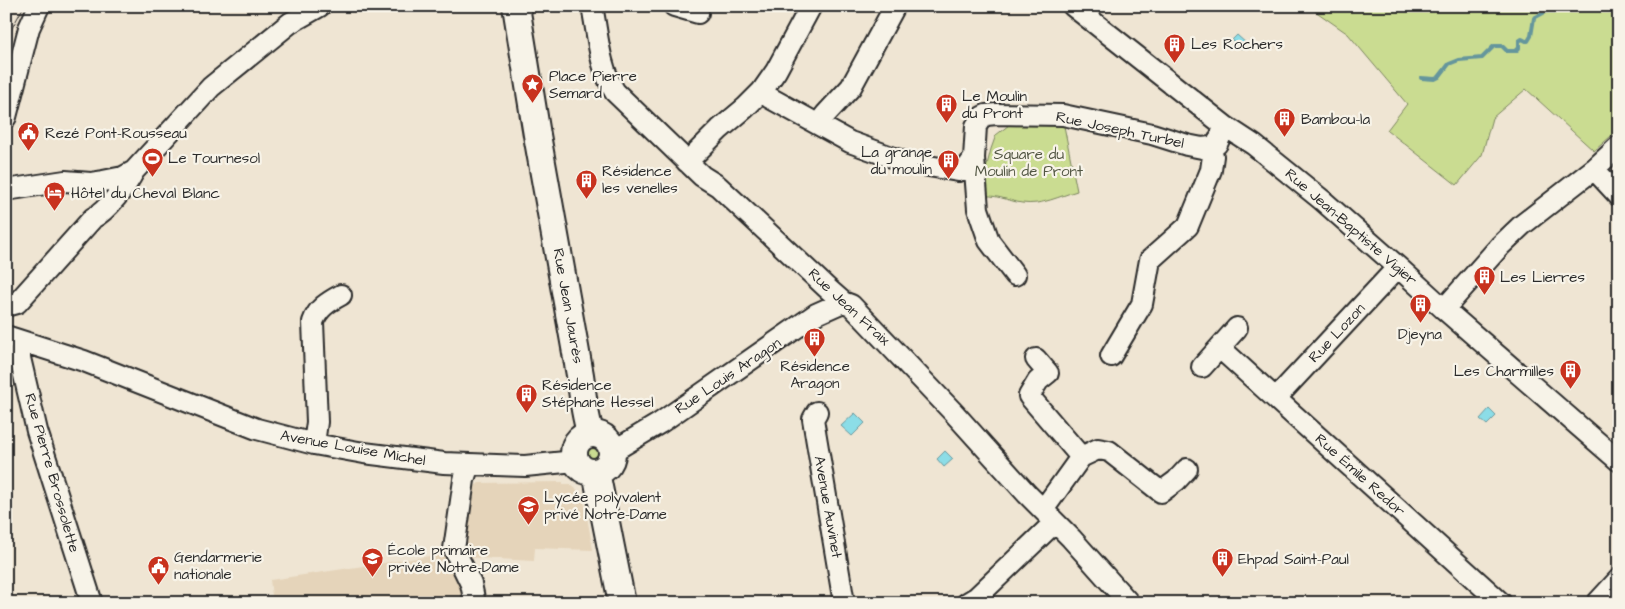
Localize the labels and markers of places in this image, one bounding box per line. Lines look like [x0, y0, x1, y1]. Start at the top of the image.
building icon: Les Rochers [1163, 32, 1187, 63]
place label: Les Rochers [1191, 34, 1283, 55]
place label: Place Pierre Semard [549, 66, 637, 104]
place icon: Place Pierre Semard [521, 73, 545, 104]
place label: Le Moulin du Pront [962, 86, 1028, 124]
building icon: Le Moulin du Pront [934, 93, 958, 124]
building icon: Bambou-la [1273, 107, 1297, 138]
place label: Bambou-la [1301, 109, 1370, 130]
public building icon: Rezé Pont-Rousseau [17, 121, 41, 152]
place label: Rezé Pont-Rousseau [45, 123, 187, 144]
place label: La grange du moulin [861, 142, 933, 180]
sports icon: Le Tournesol [140, 146, 164, 177]
place label: Le Tournesol [168, 148, 260, 169]
building icon: La grange du moulin [936, 149, 960, 180]
place label: Résidence les venelles [602, 161, 678, 199]
building icon: Résidence les venelles [574, 168, 598, 199]
hotel icon: Hôtel du Cheval Blanc [43, 181, 67, 212]
place label: Hôtel du Cheval Blanc [71, 183, 220, 204]
building icon: Les Lierres [1472, 265, 1496, 296]
place label: Les Lierres [1500, 267, 1585, 288]
building icon: Djeyna [1408, 293, 1432, 324]
place label: Djeyna [1398, 324, 1442, 346]
building icon: Résidence Aragon [803, 326, 827, 357]
place label: Résidence Aragon [780, 356, 850, 395]
building icon: Les Charmilles [1558, 359, 1582, 390]
place label: Les Charmilles [1454, 361, 1554, 382]
place label: Résidence Stéphane Hessel [542, 375, 654, 413]
building icon: Résidence Stéphane Hessel [514, 382, 538, 413]
place label: Lycée polyvalent privé Notre-Dame [544, 487, 667, 525]
school or university icon: Lycée polyvalent privé Notre-Dame [516, 494, 540, 525]
place label: École primaire privée Notre-Dame [388, 540, 519, 578]
place label: Gendarmerie nationale [174, 547, 262, 585]
school or university icon: École primaire privée Notre-Dame [360, 547, 384, 578]
building icon: Ehpad Saint-Paul [1210, 547, 1234, 578]
place label: Ehpad Saint-Paul [1238, 549, 1349, 570]
public building icon: Gendarmerie nationale [146, 554, 170, 585]

